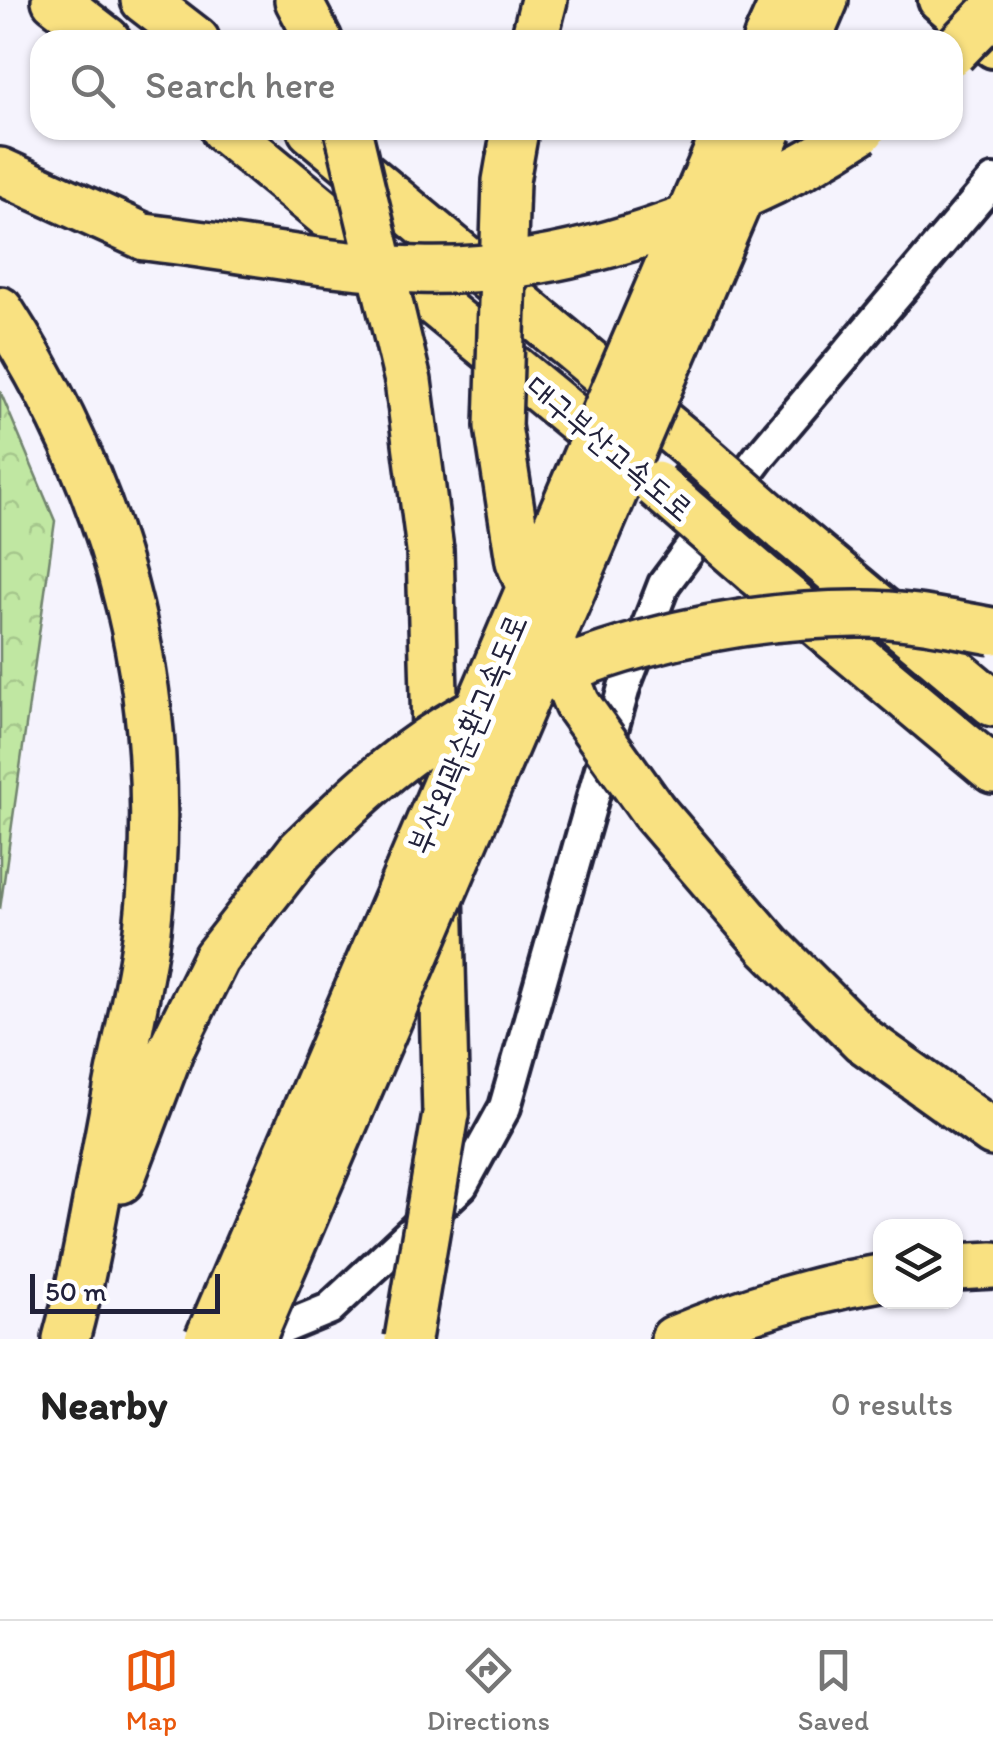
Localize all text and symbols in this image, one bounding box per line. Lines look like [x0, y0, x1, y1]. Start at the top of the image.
search box [30, 30, 963, 140]
icon: search [65, 58, 120, 113]
text: Search here [145, 62, 336, 108]
street label: 대구부산고속도로 [519, 367, 701, 529]
street label: 부산외곽순환고속도로 [399, 608, 535, 860]
map controls [873, 1219, 963, 1309]
button: layers [873, 1219, 963, 1309]
scale bar [30, 1269, 220, 1314]
text: 50 m [45, 1274, 107, 1308]
text: Nearby [40, 1379, 167, 1430]
text: 0 results [831, 1385, 953, 1423]
tab: Map [124, 1643, 179, 1737]
tab: Directions [427, 1643, 550, 1737]
tab: Saved [798, 1643, 869, 1737]

